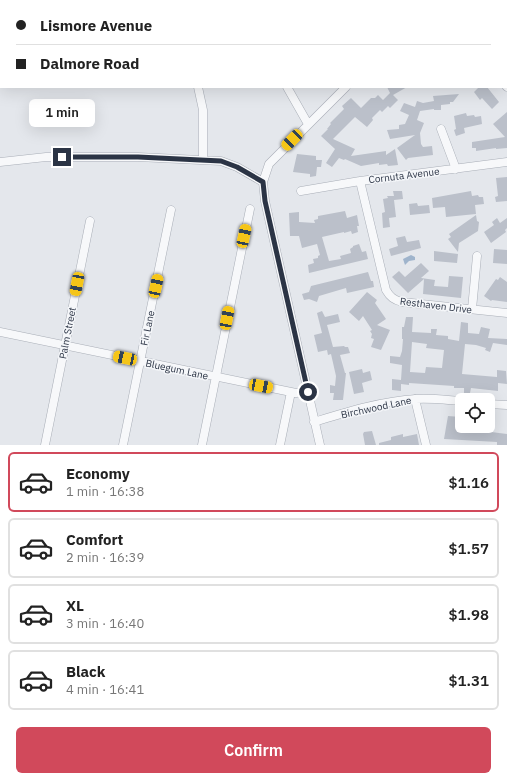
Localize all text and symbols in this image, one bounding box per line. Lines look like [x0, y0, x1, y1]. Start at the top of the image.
text: Lismore Avenue [40, 16, 152, 35]
text: Dalmore Road [40, 54, 139, 73]
callout: 1 min [29, 99, 95, 127]
text: 1 min [45, 104, 79, 121]
car [279, 127, 305, 153]
route end [53, 148, 71, 166]
street label: Cornuta Avenue [368, 165, 441, 186]
car [236, 223, 252, 249]
car [69, 271, 85, 297]
car [148, 273, 164, 299]
street label: Resthaven Drive [399, 295, 473, 316]
car [219, 305, 235, 331]
street label: Palm Street [56, 306, 79, 360]
street label: Fir Lane [137, 309, 158, 347]
car [112, 350, 138, 366]
street label: Bluegum Lane [144, 356, 210, 383]
car [248, 378, 274, 394]
route start [299, 383, 317, 401]
map controls [455, 393, 495, 433]
button: locate [455, 393, 495, 433]
street label: Birchwood Lane [340, 394, 413, 421]
icon: car [18, 464, 54, 500]
text: Economy [66, 464, 130, 483]
text: $1.16 [449, 473, 489, 492]
text: 1 min · 16:38 [66, 483, 144, 500]
icon: car [18, 530, 54, 566]
text: Comfort [66, 530, 123, 549]
text: $1.57 [449, 539, 489, 558]
text: 2 min · 16:39 [66, 549, 144, 566]
icon: car [18, 596, 54, 632]
text: XL [66, 596, 84, 615]
text: $1.98 [449, 605, 489, 624]
text: 3 min · 16:40 [66, 615, 144, 632]
icon: car [18, 662, 54, 698]
text: Black [66, 662, 106, 681]
text: $1.31 [449, 671, 489, 690]
text: 4 min · 16:41 [66, 681, 144, 698]
button: Confirm [16, 727, 491, 773]

